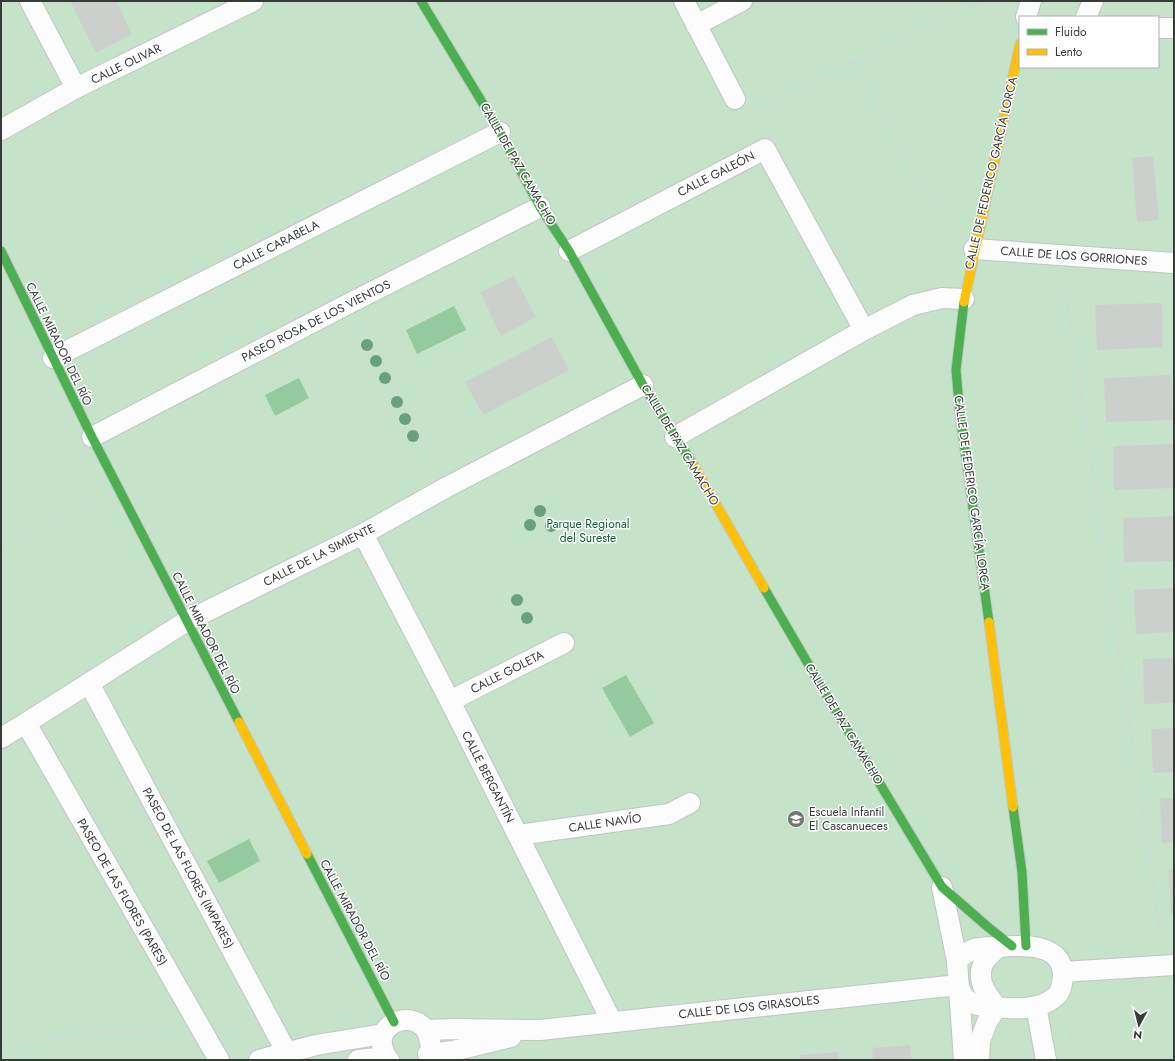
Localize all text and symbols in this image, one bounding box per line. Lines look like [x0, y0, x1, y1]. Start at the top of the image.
legend [1019, 16, 1159, 68]
text: Fluido [1055, 23, 1087, 41]
street label: CALLE OLIVAR [88, 39, 164, 89]
text: Lento [1055, 43, 1083, 61]
street label: CALLE DE FEDERICO GARCÍA LORCA [960, 75, 1022, 271]
street label: CALLE DE PAZ CAMACHO [476, 99, 560, 229]
street label: CALLE GALEÓN [674, 147, 758, 201]
street label: CALLE CARABELA [230, 215, 322, 274]
street label: CALLE DE LOS GORRIONES [1000, 242, 1148, 270]
street label: PASEO ROSA DE LOS VIENTOS [238, 275, 394, 366]
street label: CALLE MIRADOR DEL RÍO [21, 279, 97, 409]
street label: CALLE DE PAZ CAMACHO [637, 381, 723, 509]
street label: CALLE DE FEDERICO GARCÍA LORCA [949, 394, 995, 592]
park label: Parque Regional del Sureste [546, 515, 630, 547]
street label: CALLE DE LA SIMIENTE [260, 519, 378, 591]
street label: CALLE MIRADOR DEL RÍO [167, 569, 245, 697]
street label: CALLE GOLETA [467, 646, 547, 698]
street label: CALLE DE PAZ CAMACHO [801, 660, 887, 788]
street label: CALLE BERGANTÍN [457, 728, 519, 826]
street label: PASEO DE LAS FLORES (IMPARES) [138, 784, 238, 952]
place label: Escuela Infantil El Cascanueces [809, 803, 888, 835]
street label: CALLE NAVÍO [567, 809, 643, 837]
school or university icon: Escuela Infantil El Cascanueces [786, 809, 806, 829]
street label: PASEO DE LAS FLORES (PARES) [72, 815, 172, 969]
street label: CALLE MIRADOR DEL RÍO [315, 856, 395, 984]
street label: CALLE DE LOS GIRASOLES [678, 991, 821, 1023]
north arrow [1119, 1005, 1159, 1045]
text: N [1132, 1026, 1143, 1043]

